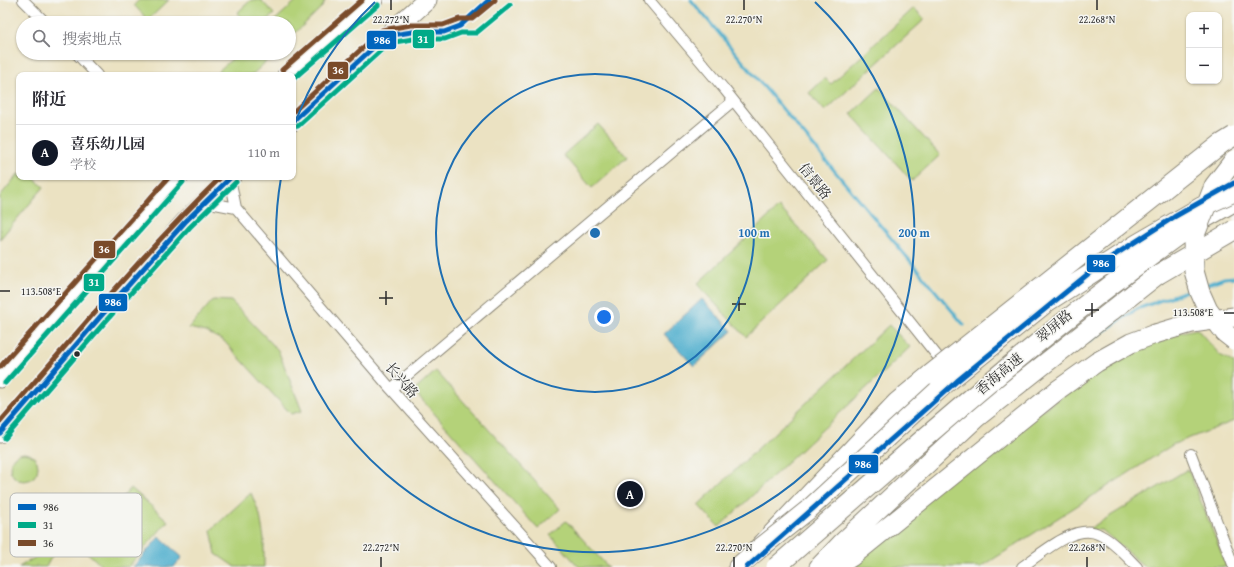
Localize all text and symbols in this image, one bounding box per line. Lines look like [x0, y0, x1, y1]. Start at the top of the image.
text: 22.272°N [373, 12, 410, 27]
text: 22.270°N [726, 12, 763, 27]
text: 22.268°N [1079, 12, 1116, 27]
map controls [1186, 12, 1222, 84]
button: + [1186, 12, 1222, 48]
search box [16, 16, 296, 60]
icon: search [30, 27, 52, 49]
text: 搜索地点 [62, 28, 122, 49]
line badge: 31 [412, 29, 435, 49]
line badge: 986 [366, 30, 397, 50]
text: 31 [417, 31, 429, 47]
text: 986 [373, 32, 391, 48]
button: − [1186, 48, 1222, 84]
line badge: 36 [327, 61, 349, 80]
text: 36 [332, 62, 344, 78]
text: 附近 [32, 86, 66, 111]
text: 喜乐幼儿园 [70, 133, 145, 154]
text: A [41, 143, 49, 162]
text: 110 m [248, 143, 280, 162]
text: 学校 [70, 155, 96, 174]
street label: 信景路 [794, 158, 836, 204]
text: 100 m [738, 224, 771, 241]
text: 200 m [898, 224, 931, 241]
centre of rings [588, 226, 602, 240]
line badge: 36 [93, 240, 116, 259]
text: 36 [98, 241, 110, 257]
line badge: 986 [1086, 254, 1116, 273]
text: 986 [1092, 255, 1110, 271]
line badge: 31 [83, 273, 105, 292]
text: 31 [88, 274, 100, 290]
text: 113.508°E [21, 284, 61, 299]
line badge: 986 [98, 293, 128, 312]
text: 986 [104, 294, 122, 310]
street label: 翠屏路 [1031, 305, 1077, 347]
text: 113.508°E [1173, 305, 1213, 320]
your location [594, 307, 614, 327]
street label: 香海高速 [971, 348, 1027, 400]
unlabelled marker [72, 349, 82, 359]
street label: 长兴路 [381, 358, 423, 402]
line badge: 986 [848, 454, 879, 474]
text: 986 [854, 456, 872, 472]
pin: A [617, 479, 643, 509]
legend [10, 493, 142, 557]
text: 986 [43, 499, 59, 515]
text: 31 [43, 517, 54, 533]
text: 36 [43, 535, 54, 551]
text: 22.272°N [363, 540, 400, 555]
text: 22.270°N [716, 540, 753, 555]
text: 22.268°N [1069, 540, 1106, 555]

